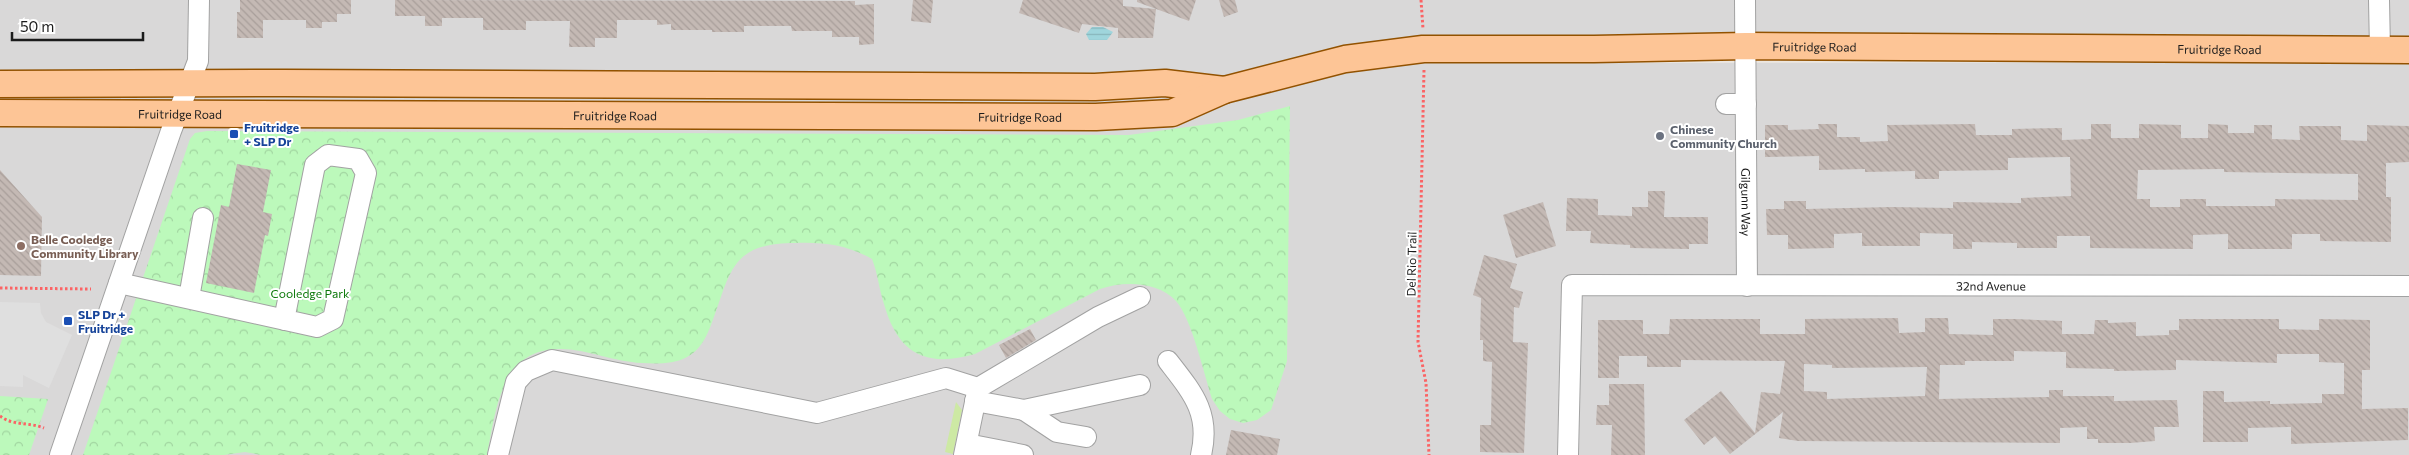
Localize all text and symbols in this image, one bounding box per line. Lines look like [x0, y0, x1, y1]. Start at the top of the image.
scale bar [12, 10, 144, 42]
text: 50 m [20, 17, 54, 35]
street label: Fruitridge Road [1772, 39, 1857, 54]
street label: Fruitridge Road [2177, 42, 2262, 56]
street label: Fruitridge Road [138, 107, 222, 121]
street label: Fruitridge Road [573, 108, 657, 122]
street label: Fruitridge Road [978, 110, 1062, 124]
place label: Fruitridge + SLP Dr [244, 120, 299, 148]
place label: Chinese Community Church [1670, 122, 1777, 150]
marker: Fruitridge + SLP Dr [228, 128, 240, 140]
marker: Chinese Community Church [1654, 130, 1666, 142]
street label: Gilgunn Way [1739, 168, 1754, 236]
street label: Del Rio Trail [1403, 231, 1419, 297]
place label: Belle Cooledge Community Library [31, 232, 139, 260]
marker: Belle Cooledge Community Library [15, 240, 27, 252]
street label: 32nd Avenue [1956, 278, 2026, 293]
park label: Cooledge Park [271, 286, 350, 300]
place label: SLP Dr + Fruitridge [78, 307, 133, 335]
marker: SLP Dr + Fruitridge [62, 315, 74, 327]

